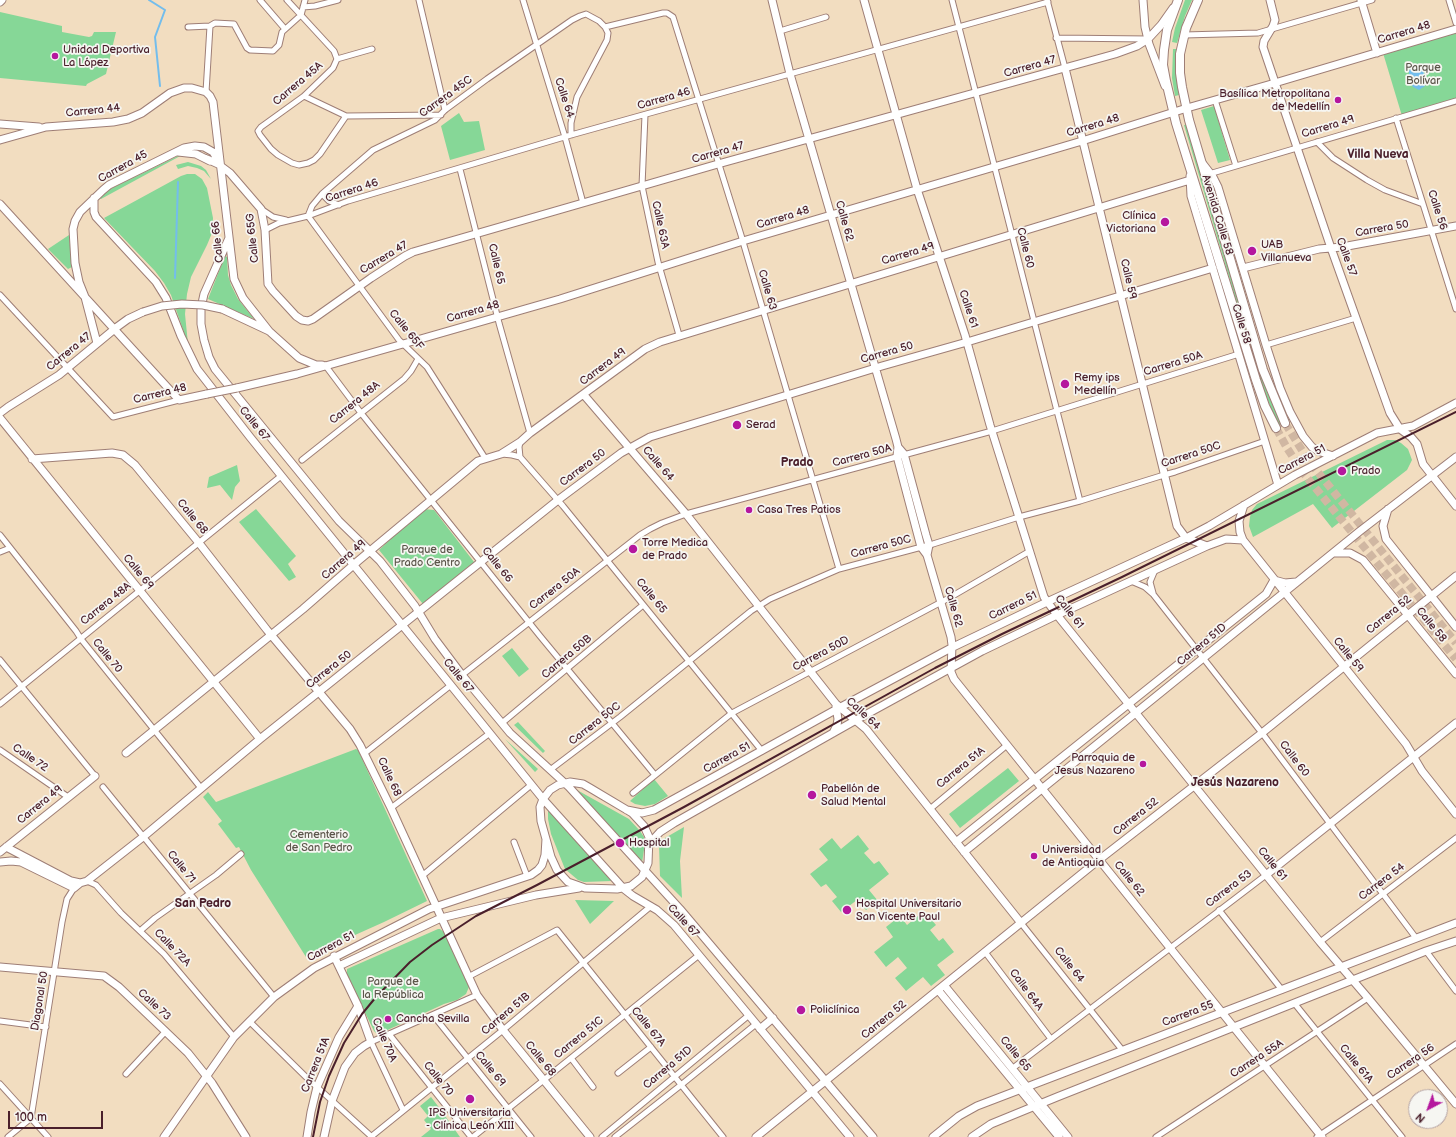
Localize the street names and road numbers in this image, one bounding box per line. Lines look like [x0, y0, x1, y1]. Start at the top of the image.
street label: Carrera 48 [1376, 19, 1432, 47]
street label: Carrera 47 [1003, 53, 1057, 81]
street label: Carrera 45A [270, 59, 326, 109]
street label: Carrera 45C [417, 73, 475, 121]
street label: Calle 64 [551, 76, 577, 120]
street label: Carrera 46 [636, 85, 692, 113]
street label: Carrera 44 [65, 102, 121, 120]
street label: Carrera 48 [1065, 112, 1121, 140]
street label: Carrera 49 [1300, 113, 1356, 141]
street label: Carrera 47 [691, 139, 745, 167]
street label: Carrera 45 [96, 148, 150, 186]
street label: Avenida Calle 58 [1198, 173, 1236, 257]
street label: Carrera 46 [324, 176, 380, 206]
street label: Calle 56 [1424, 188, 1450, 232]
street label: Calle 62 [832, 199, 856, 243]
street label: Calle 63A [648, 200, 672, 250]
street label: Carrera 48 [755, 204, 811, 232]
street label: Calle 65G [244, 213, 262, 263]
street label: Carrera 50 [1354, 218, 1410, 240]
street label: Calle 66 [209, 221, 227, 263]
street label: Calle 60 [1014, 226, 1036, 270]
street label: Calle 57 [1333, 236, 1359, 278]
street label: Carrera 47 [358, 239, 410, 277]
street label: Carrera 49 [880, 240, 936, 268]
street label: Calle 65 [485, 242, 507, 286]
street label: Calle 59 [1117, 258, 1139, 300]
street label: Calle 63 [755, 268, 779, 312]
street label: Calle 61 [956, 288, 980, 330]
street label: Carrera 48 [445, 298, 501, 326]
street label: Calle 58 [1229, 302, 1253, 346]
street label: Calle 65F [386, 307, 426, 353]
street label: Carrera 47 [44, 330, 94, 374]
street label: Carrera 50 [859, 339, 915, 367]
street label: Carrera 49 [577, 345, 629, 389]
street label: Carrera 50A [1142, 349, 1204, 379]
street label: Carrera 48A [327, 379, 383, 427]
street label: Carrera 48 [132, 381, 188, 407]
street label: Calle 67 [236, 404, 272, 444]
street label: Carrera 50C [1160, 439, 1222, 471]
street label: Carrera 50A [831, 442, 893, 470]
street label: Carrera 51 [1276, 442, 1328, 478]
street label: Calle 64 [639, 444, 677, 484]
street label: Carrera 50 [557, 446, 609, 490]
street label: Calle 68 [174, 497, 210, 537]
street label: Carrera 50C [849, 533, 913, 561]
street label: Carrera 49 [319, 537, 369, 583]
street label: Calle 66 [479, 545, 515, 585]
street label: Calle 69 [120, 552, 156, 592]
street label: Carrera 50A [527, 565, 583, 613]
street label: Calle 65 [633, 576, 669, 616]
street label: Carrera 48A [78, 580, 134, 628]
street label: Calle 62 [941, 585, 965, 629]
street label: Carrera 51 [987, 589, 1039, 623]
street label: Calle 61 [1052, 592, 1086, 632]
street label: Carrera 52 [1364, 593, 1414, 637]
street label: Calle 58 [1413, 605, 1449, 645]
street label: Carrera 51D [1175, 621, 1229, 669]
street label: Carrera 50B [539, 632, 595, 682]
street label: Carrera 50D [791, 634, 851, 674]
street label: Calle 59 [1330, 635, 1366, 675]
street label: Calle 70 [89, 636, 125, 676]
street label: Carrera 50 [304, 648, 354, 692]
street label: Calle 67 [440, 656, 476, 696]
street label: Calle 64 [843, 695, 883, 733]
street label: Carrera 50C [567, 700, 623, 748]
street label: Calle 60 [1276, 738, 1312, 780]
street label: Carrera 51 [701, 740, 753, 776]
street label: Calle 72 [10, 741, 50, 775]
street label: Carrera 51A [934, 744, 988, 792]
street label: Calle 68 [374, 755, 404, 799]
street label: Carrera 49 [15, 783, 65, 827]
street label: Carrera 52 [1111, 795, 1161, 839]
street label: Calle 61 [1254, 845, 1290, 883]
street label: Calle 71 [164, 848, 198, 886]
street label: Calle 62 [1111, 859, 1147, 899]
street label: Carrera 54 [1356, 860, 1408, 904]
street label: Carrera 53 [1203, 867, 1255, 911]
street label: Calle 67 [664, 902, 702, 940]
street label: Calle 72A [151, 927, 193, 969]
street label: Carrera 51 [305, 929, 357, 965]
street label: Calle 64 [1051, 944, 1087, 986]
street label: Calle 64A [1006, 967, 1046, 1013]
street label: Diagonal 50 [29, 970, 51, 1032]
street label: Calle 73 [135, 986, 173, 1024]
street label: Carrera 51B [479, 990, 533, 1038]
street label: Carrera 52 [859, 998, 909, 1042]
street label: Carrera 55 [1161, 998, 1215, 1030]
street label: Calle 67A [628, 1005, 668, 1049]
street label: Carrera 51C [552, 1014, 606, 1062]
street label: Calle 70A [369, 1016, 399, 1064]
street label: Calle 65 [997, 1034, 1033, 1074]
street label: Carrera 51A [299, 1035, 333, 1095]
street label: Carrera 55A [1228, 1037, 1286, 1081]
street label: Calle 68 [522, 1039, 558, 1079]
street label: Carrera 56 [1385, 1041, 1437, 1083]
street label: Calle 61A [1336, 1042, 1376, 1086]
street label: Carrera 51D [641, 1044, 695, 1092]
street label: Calle 69 [472, 1049, 508, 1089]
street label: Calle 70 [420, 1059, 456, 1099]

